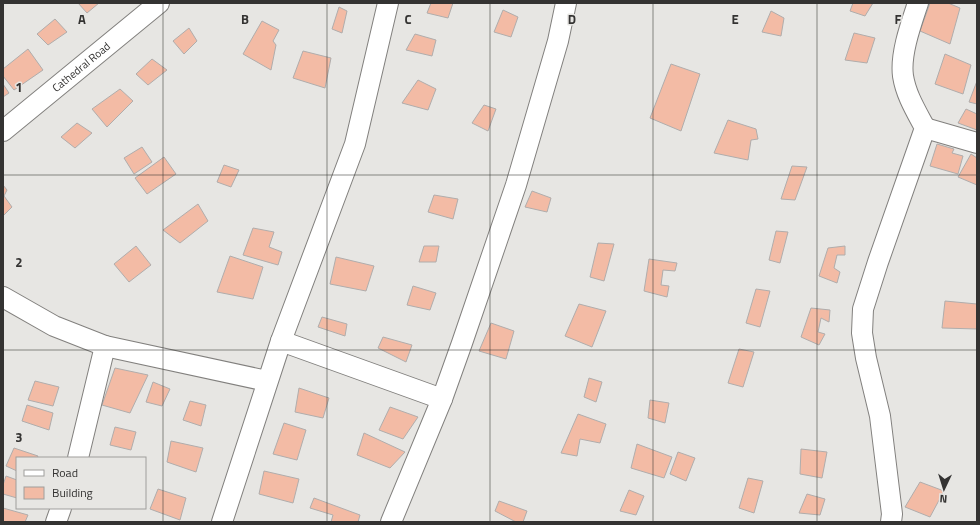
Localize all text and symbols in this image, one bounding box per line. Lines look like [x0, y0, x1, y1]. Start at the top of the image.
text: A [78, 9, 86, 29]
text: B [241, 9, 249, 29]
text: C [404, 9, 412, 29]
text: D [568, 9, 576, 29]
text: E [731, 9, 739, 29]
text: F [895, 9, 902, 29]
street label: Cathedral Road [49, 38, 114, 96]
text: 1 [15, 77, 23, 97]
text: 2 [15, 252, 23, 272]
text: 3 [15, 427, 23, 447]
legend [16, 457, 146, 509]
text: Road [52, 463, 78, 482]
north arrow [924, 469, 964, 509]
text: Building [52, 483, 93, 502]
text: N [939, 491, 948, 507]

